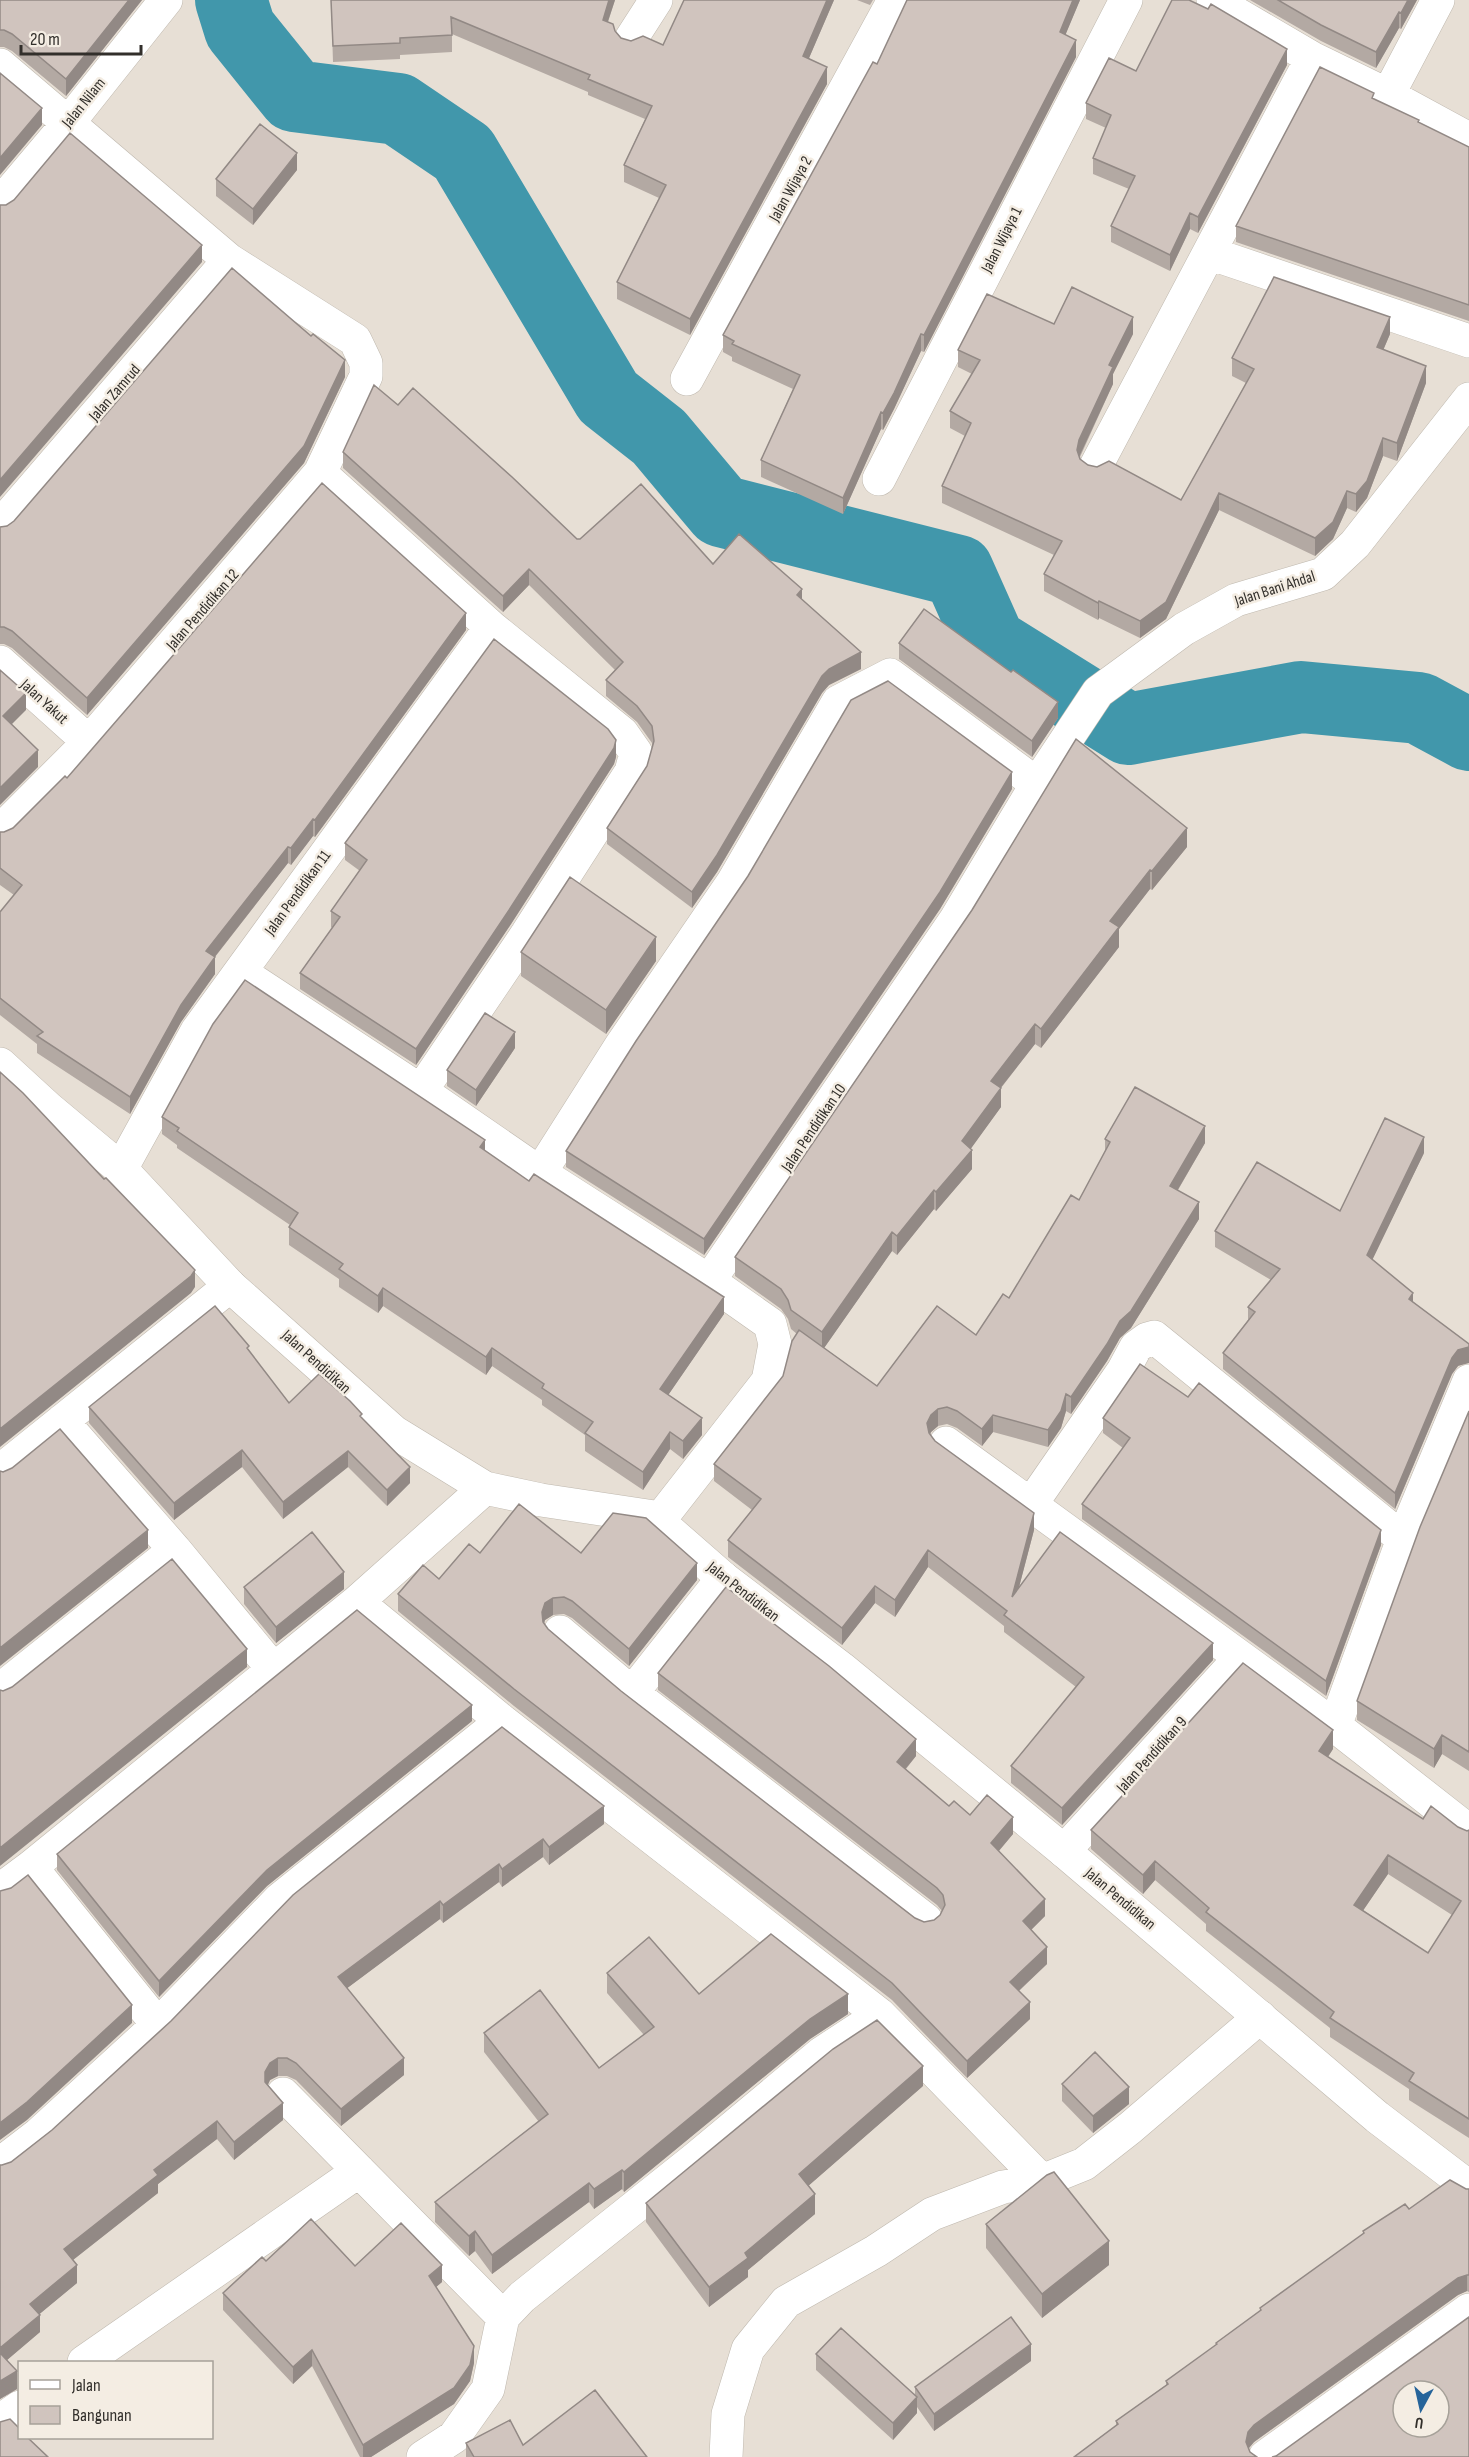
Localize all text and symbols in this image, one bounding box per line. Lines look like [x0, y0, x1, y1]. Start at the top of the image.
scale bar [21, 18, 141, 56]
text: 20 m [30, 29, 60, 50]
street label: Jalan Nilam [58, 74, 110, 132]
street label: Jalan Wijaya 2 [765, 153, 817, 226]
street label: Jalan Wijaya 1 [977, 204, 1027, 277]
street label: Jalan Zamrud [85, 361, 145, 426]
street label: Jalan Pendidikan 12 [162, 566, 243, 655]
street label: Jalan Bani Ahdal [1231, 567, 1318, 611]
street label: Jalan Yakut [15, 675, 72, 728]
street label: Jalan Pendidikan 11 [260, 847, 335, 940]
street label: Jalan Pendidikan 10 [777, 1081, 850, 1176]
street label: Jalan Pendidikan [277, 1325, 354, 1398]
street label: Jalan Pendidikan [702, 1557, 783, 1626]
street label: Jalan Pendidikan 9 [1112, 1713, 1191, 1798]
street label: Jalan Pendidikan [1080, 1863, 1159, 1934]
legend [18, 2361, 213, 2439]
text: Jalan [71, 2375, 101, 2396]
north arrow [1391, 2379, 1451, 2439]
text: Bangunan [72, 2405, 132, 2426]
text: U [1414, 2412, 1425, 2432]

